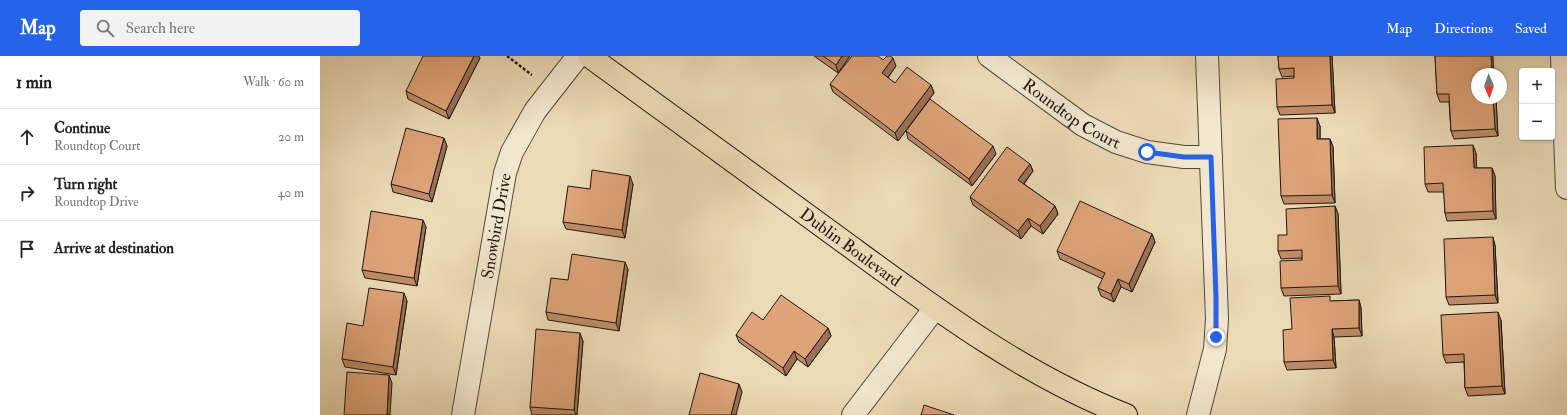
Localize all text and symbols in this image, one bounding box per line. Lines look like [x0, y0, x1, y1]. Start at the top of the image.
search box [80, 10, 360, 46]
text: Map [20, 16, 56, 40]
icon: search [94, 17, 116, 39]
text: Search here [126, 19, 195, 38]
text: Map [1386, 20, 1412, 37]
text: Directions [1434, 20, 1493, 37]
text: Saved [1515, 20, 1547, 37]
north arrow [1471, 68, 1507, 104]
map controls [1519, 68, 1555, 140]
button: + [1519, 68, 1555, 104]
text: 1 min [16, 72, 52, 93]
text: Walk · 60 m [243, 74, 304, 90]
street label: Roundtop Court [1019, 74, 1123, 153]
button: − [1519, 104, 1555, 140]
text: Continue [54, 119, 110, 138]
icon: ahead [16, 126, 38, 148]
text: 20 m [278, 129, 304, 145]
text: Roundtop Court [54, 138, 140, 154]
route start [1138, 143, 1156, 161]
street label: Snowbird Drive [476, 171, 515, 280]
text: Turn right [54, 175, 117, 194]
icon: right [16, 182, 38, 204]
text: 40 m [278, 185, 304, 201]
text: Roundtop Drive [54, 194, 139, 210]
street label: Dublin Boulevard [796, 203, 906, 291]
icon: arrive [16, 238, 38, 260]
text: Arrive at destination [54, 239, 174, 258]
route end [1207, 328, 1225, 346]

